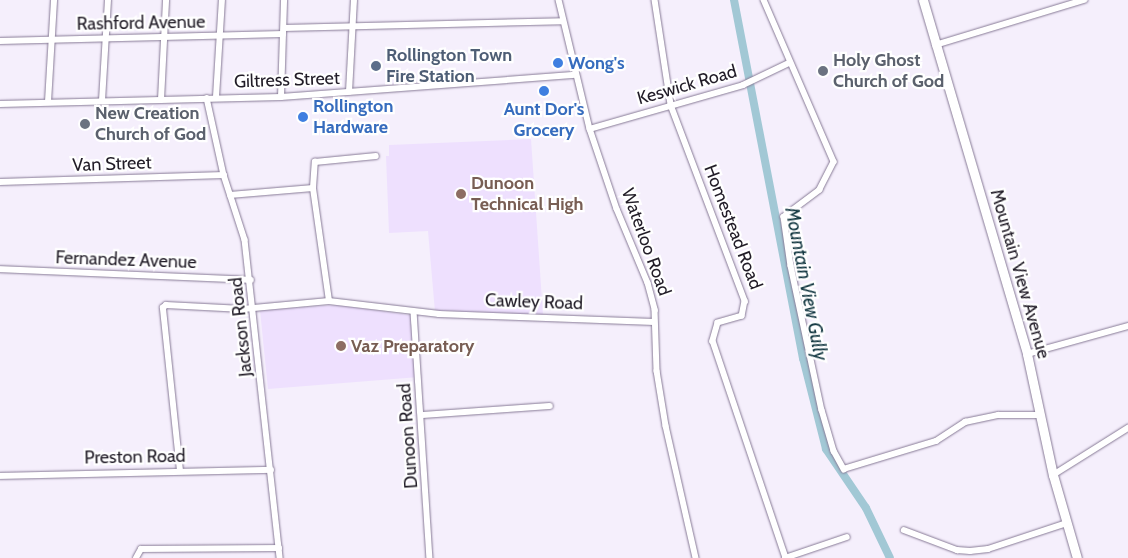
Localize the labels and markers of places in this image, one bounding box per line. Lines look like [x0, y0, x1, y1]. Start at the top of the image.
place label: Rollington Town Fire Station [386, 45, 512, 88]
place label: Holy Ghost Church of God [833, 50, 944, 92]
place label: Wong's [568, 52, 625, 74]
marker: Wong's [552, 57, 564, 69]
marker: Rollington Town Fire Station [370, 60, 382, 72]
marker: Holy Ghost Church of God [817, 65, 829, 77]
marker: Aunt Dor's Grocery [538, 85, 550, 97]
place label: Rollington Hardware [313, 96, 393, 138]
place label: Aunt Dor's Grocery [504, 99, 584, 142]
place label: New Creation Church of God [95, 103, 206, 146]
marker: Rollington Hardware [297, 111, 309, 123]
marker: New Creation Church of God [79, 118, 91, 130]
place label: Dunoon Technical High [471, 173, 583, 215]
marker: Dunoon Technical High [455, 188, 467, 200]
place label: Vaz Preparatory [351, 335, 475, 357]
marker: Vaz Preparatory [335, 340, 347, 352]

